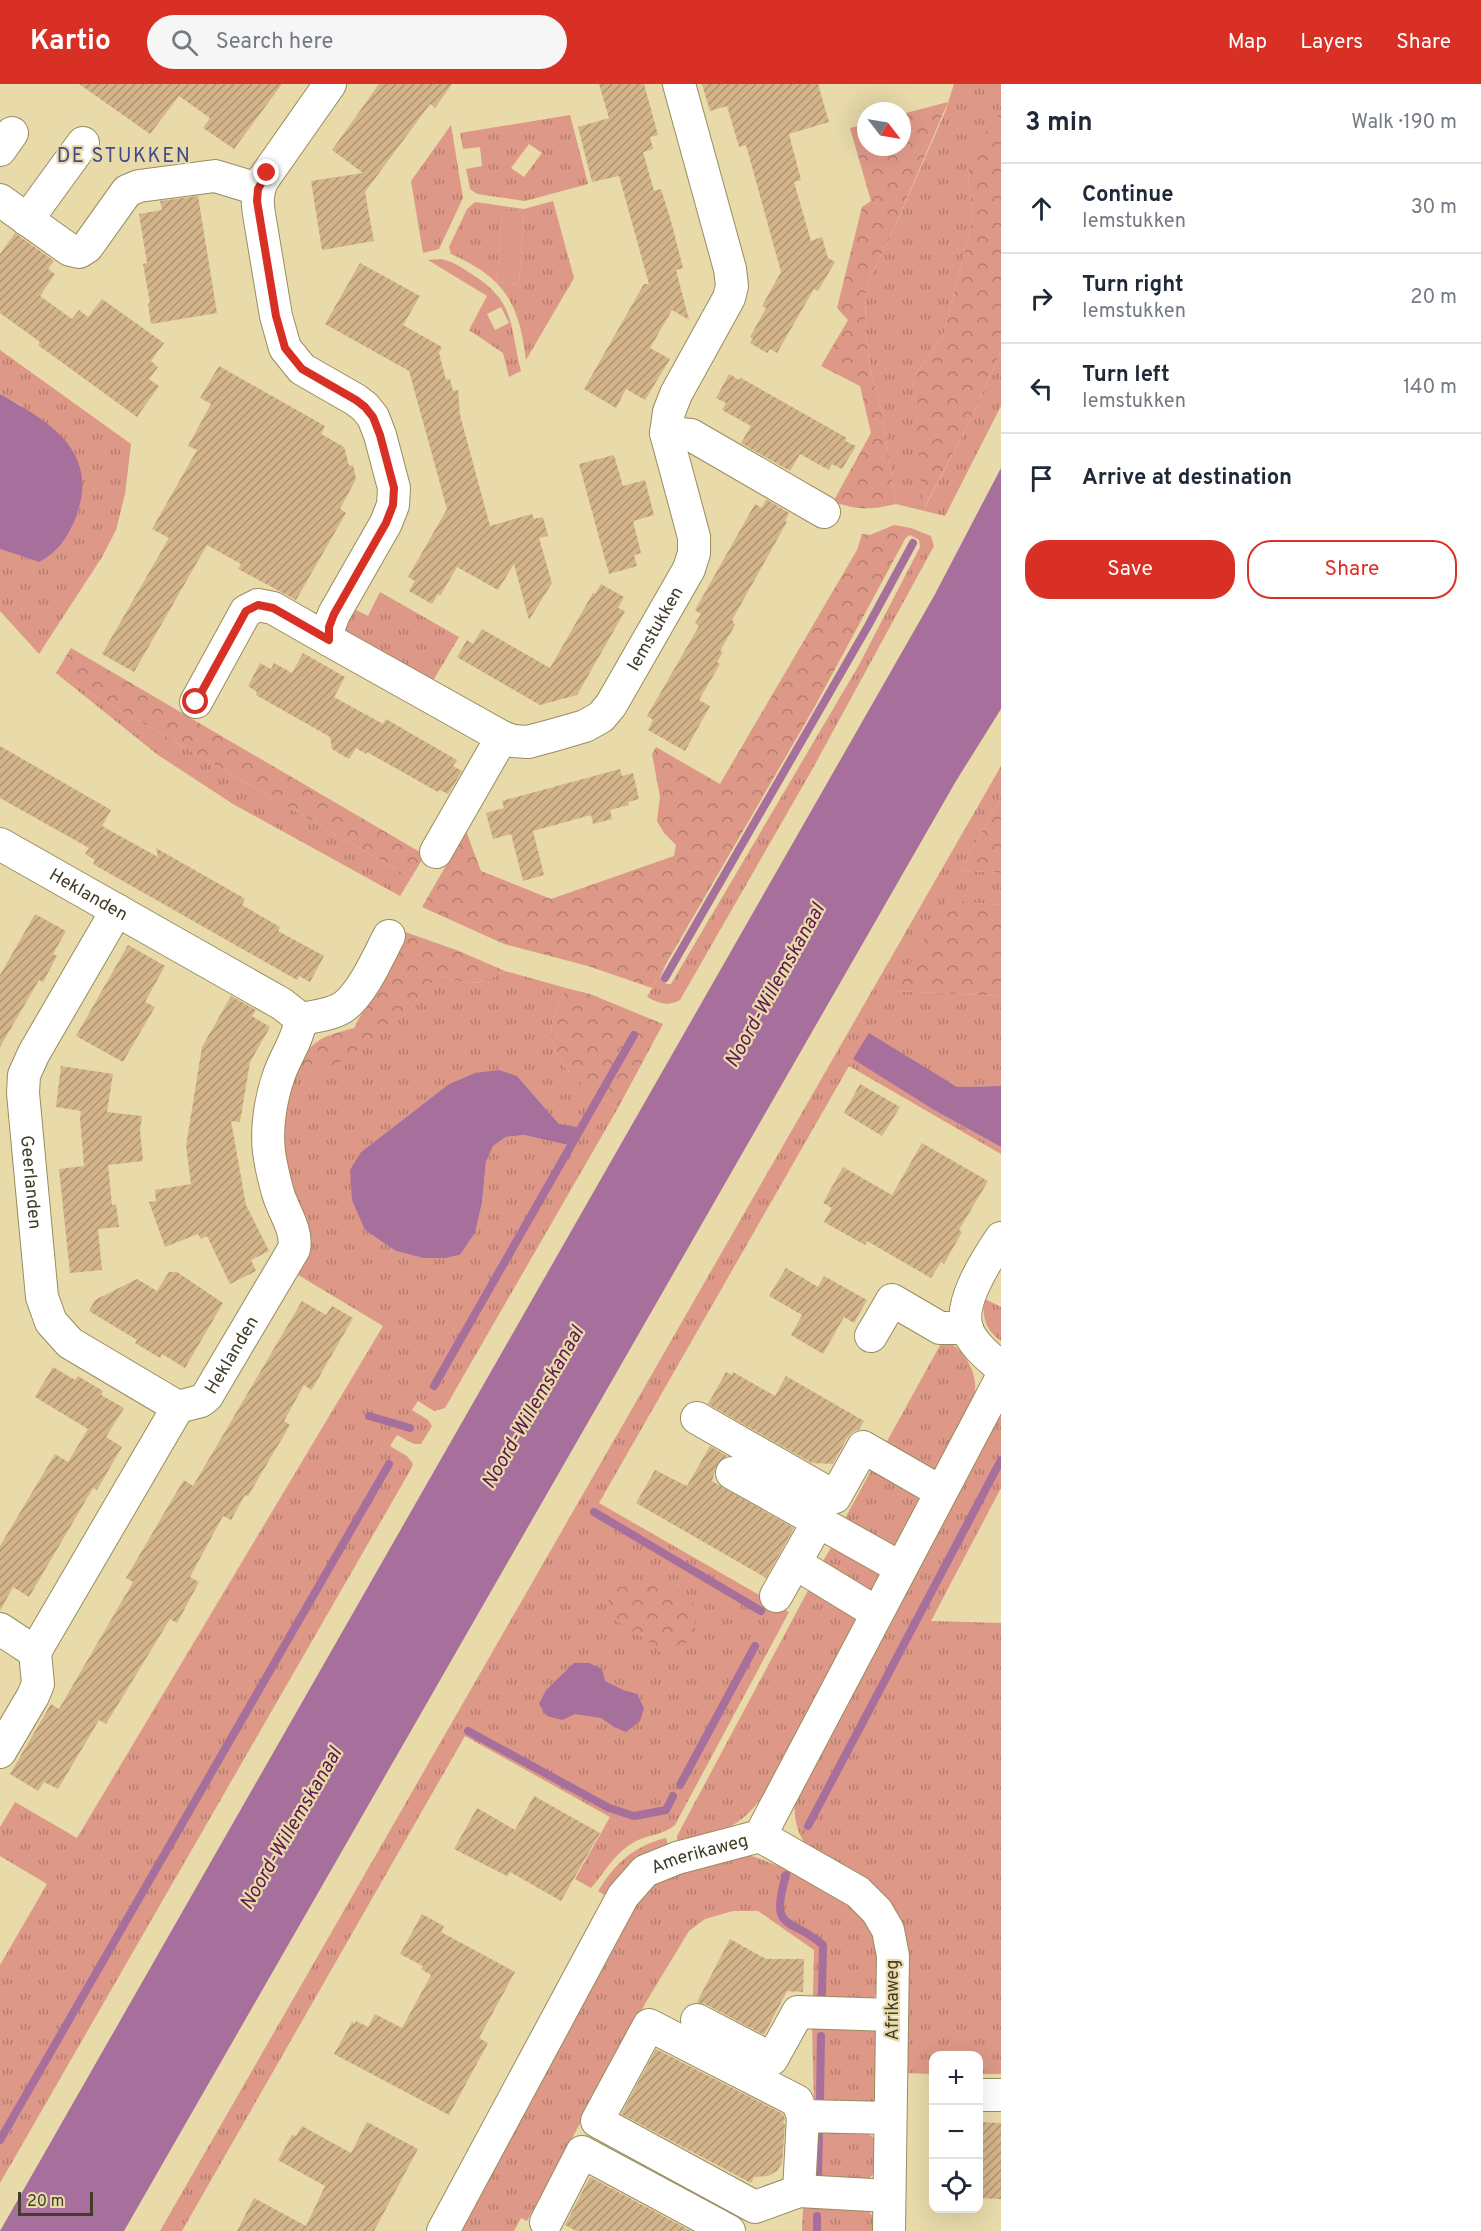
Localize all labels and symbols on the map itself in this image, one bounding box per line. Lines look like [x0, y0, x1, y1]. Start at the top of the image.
north arrow [857, 102, 911, 156]
district label: DE STUKKEN [57, 144, 191, 170]
route end [253, 159, 279, 185]
street label: Iemstukken [623, 583, 689, 676]
route start [182, 688, 208, 714]
street label: Heklanden [45, 864, 131, 927]
water label: Noord-Willemskanaal [720, 899, 832, 1073]
street label: Geerlanden [14, 1134, 46, 1230]
street label: Heklanden [201, 1312, 265, 1399]
water label: Noord-Willemskanaal [477, 1321, 591, 1494]
water label: Noord-Willemskanaal [235, 1742, 349, 1915]
street label: Amerikaweg [648, 1830, 751, 1880]
street label: Afrikaweg [882, 1960, 905, 2040]
scale bar [18, 2189, 93, 2216]

